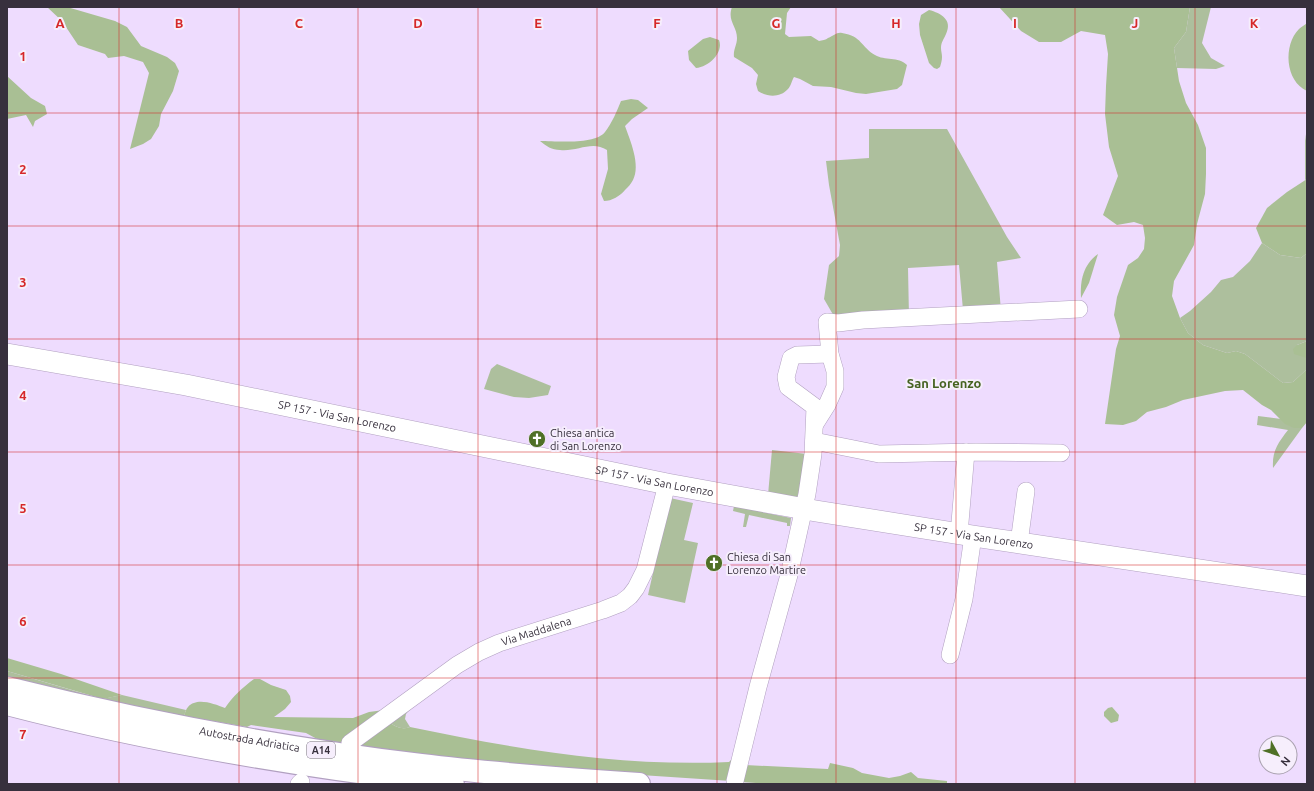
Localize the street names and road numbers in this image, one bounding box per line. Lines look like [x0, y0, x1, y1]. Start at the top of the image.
street label: SP 157 - Via San Lorenzo [277, 398, 397, 434]
street label: SP 157 - Via San Lorenzo [594, 463, 715, 498]
street label: SP 157 - Via San Lorenzo [914, 521, 1034, 551]
street label: Via Maddalena [500, 614, 573, 648]
street label: Autostrada Adriatica [198, 724, 301, 754]
road number: A14 [307, 742, 335, 758]

